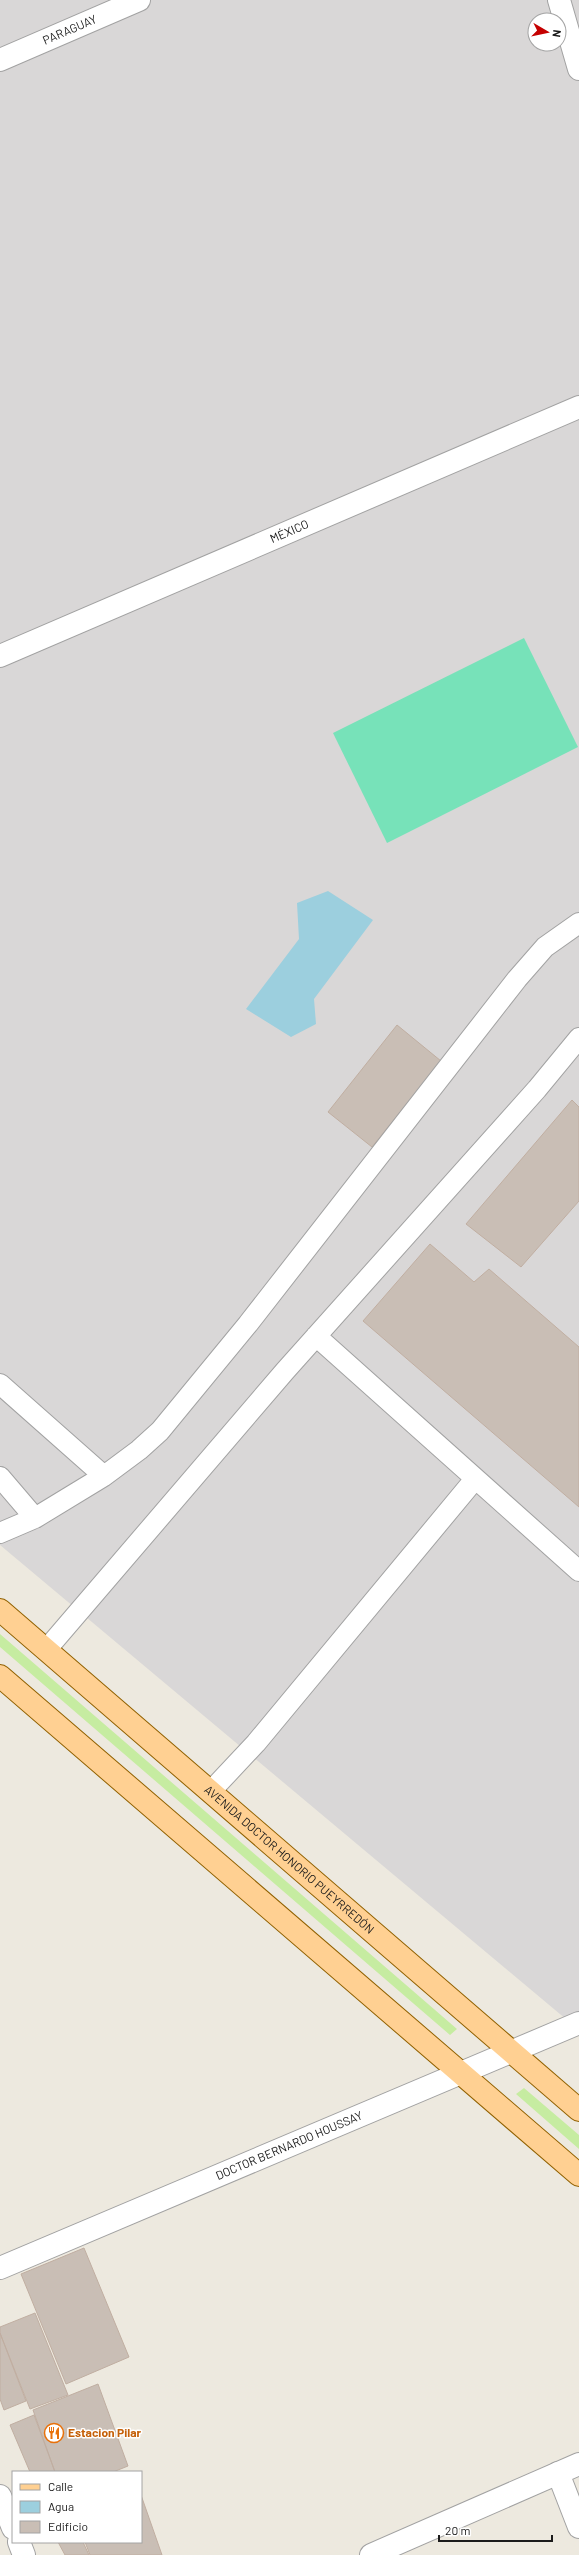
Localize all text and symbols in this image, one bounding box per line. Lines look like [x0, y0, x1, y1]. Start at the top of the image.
street label: PARAGUAY [40, 11, 99, 47]
north arrow [527, 12, 567, 52]
text: N [550, 29, 564, 38]
street label: MÉXICO [267, 516, 310, 545]
street label: AVENIDA DOCTOR HONORIO PUEYRREDÓN [202, 1782, 378, 1936]
street label: DOCTOR BERNARDO HOUSSAY [213, 2107, 365, 2182]
restaurant icon: Estacion Pilar [43, 2422, 65, 2444]
place label: Estacion Pilar [68, 2425, 142, 2439]
legend [12, 2471, 142, 2543]
text: Calle [48, 2479, 73, 2493]
text: Agua [48, 2499, 74, 2513]
scale bar [439, 2517, 552, 2543]
text: Edificio [48, 2519, 88, 2533]
text: 20 m [445, 2523, 471, 2537]

